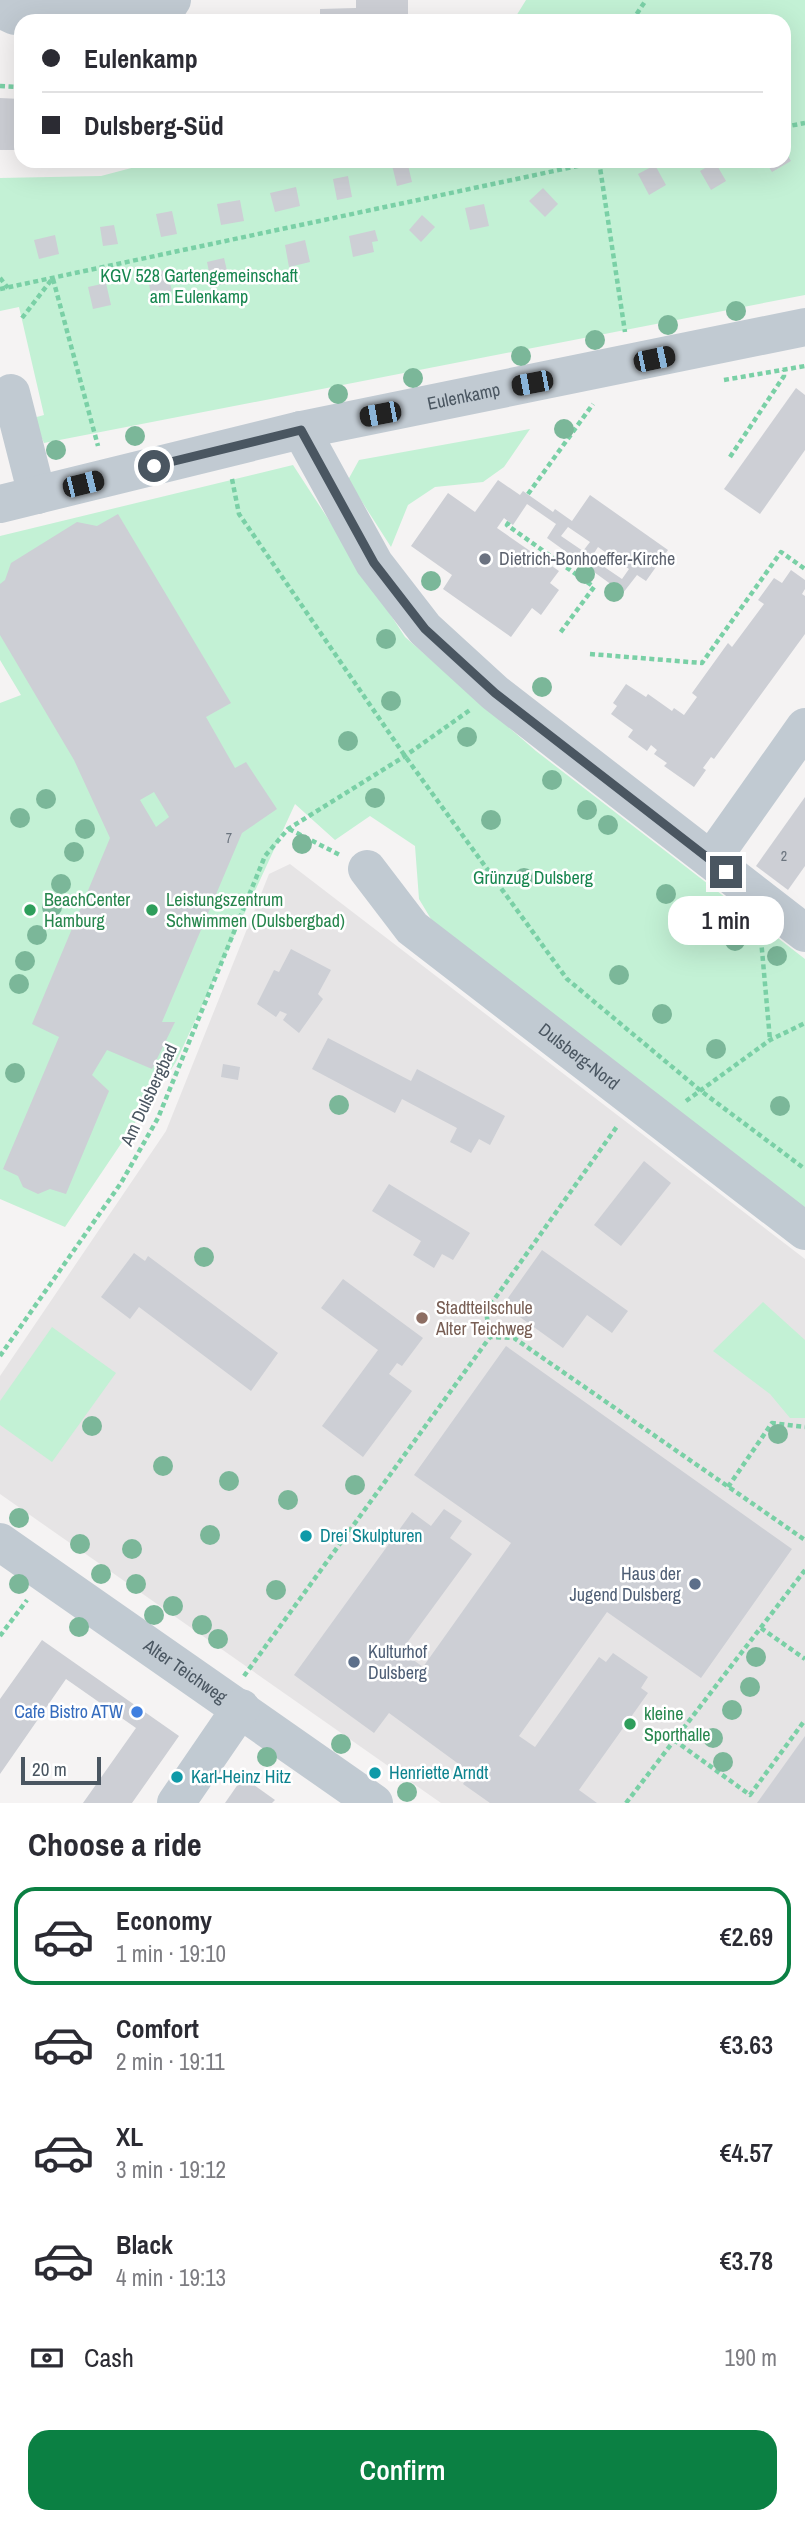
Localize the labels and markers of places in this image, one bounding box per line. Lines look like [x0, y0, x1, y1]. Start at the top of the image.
place label: Dietrich-Bonhoeffer-Kirche [499, 546, 675, 571]
marker: Dietrich-Bonhoeffer-Kirche [477, 551, 493, 567]
place label: BeachCenter Hamburg [44, 887, 130, 933]
place label: Leistungszentrum Schwimmen (Dulsbergbad) [166, 887, 345, 933]
marker: BeachCenter Hamburg [22, 902, 38, 918]
marker: Leistungszentrum Schwimmen (Dulsbergbad) [144, 902, 160, 918]
place label: Stadtteilschule Alter Teichweg [435, 1295, 533, 1341]
marker: Stadtteilschule Alter Teichweg [414, 1310, 430, 1326]
place label: Drei Skulpturen [320, 1523, 423, 1548]
marker: Drei Skulpturen [298, 1528, 314, 1544]
place label: Haus der Jugend Dulsberg [569, 1561, 682, 1607]
marker: Haus der Jugend Dulsberg [687, 1576, 703, 1592]
place label: Kulturhof Dulsberg [368, 1639, 428, 1685]
marker: Kulturhof Dulsberg [346, 1654, 362, 1670]
place label: Cafe Bistro ATW [14, 1699, 123, 1724]
place label: kleine Sporthalle [644, 1701, 710, 1747]
marker: Cafe Bistro ATW [129, 1704, 145, 1720]
marker: kleine Sporthalle [622, 1716, 638, 1732]
place label: Henriette Arndt [389, 1760, 488, 1785]
place label: Karl-Heinz Hitz [191, 1764, 291, 1789]
marker: Henriette Arndt [367, 1765, 383, 1781]
marker: Karl-Heinz Hitz [169, 1769, 185, 1785]

